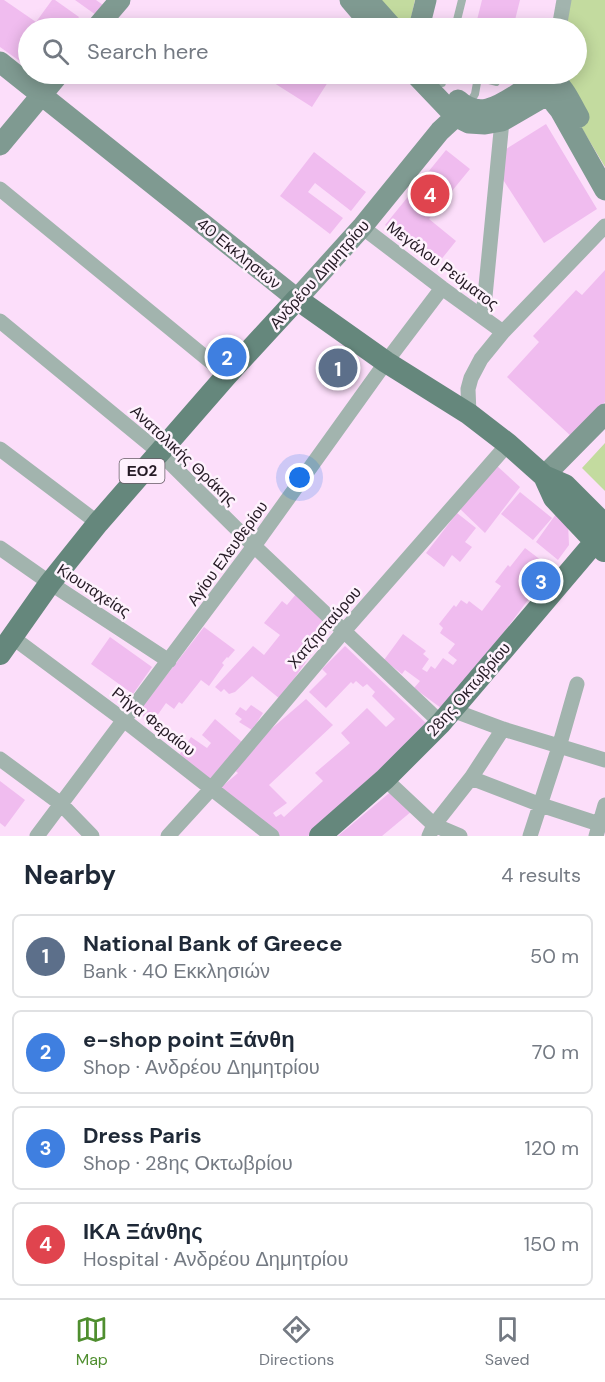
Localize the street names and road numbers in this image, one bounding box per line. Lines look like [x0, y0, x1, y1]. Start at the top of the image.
street label: 40 Εκκλησιών [192, 213, 285, 294]
street label: Ανδρέου Δημητρίου [265, 215, 374, 333]
street label: Μεγάλου Ρεύματος [382, 216, 503, 315]
street label: Ανατολικής Θράκης [126, 401, 242, 510]
road number: ΕΟ2 [120, 459, 164, 483]
street label: Αγίου Ελευθερίου [182, 497, 273, 610]
street label: Κιουταχείας [53, 559, 135, 622]
street label: Χατζησταύρου [283, 582, 366, 673]
street label: 28ης Οκτωβρίου [422, 638, 515, 741]
street label: Ρήγα Φεραίου [108, 682, 200, 761]

